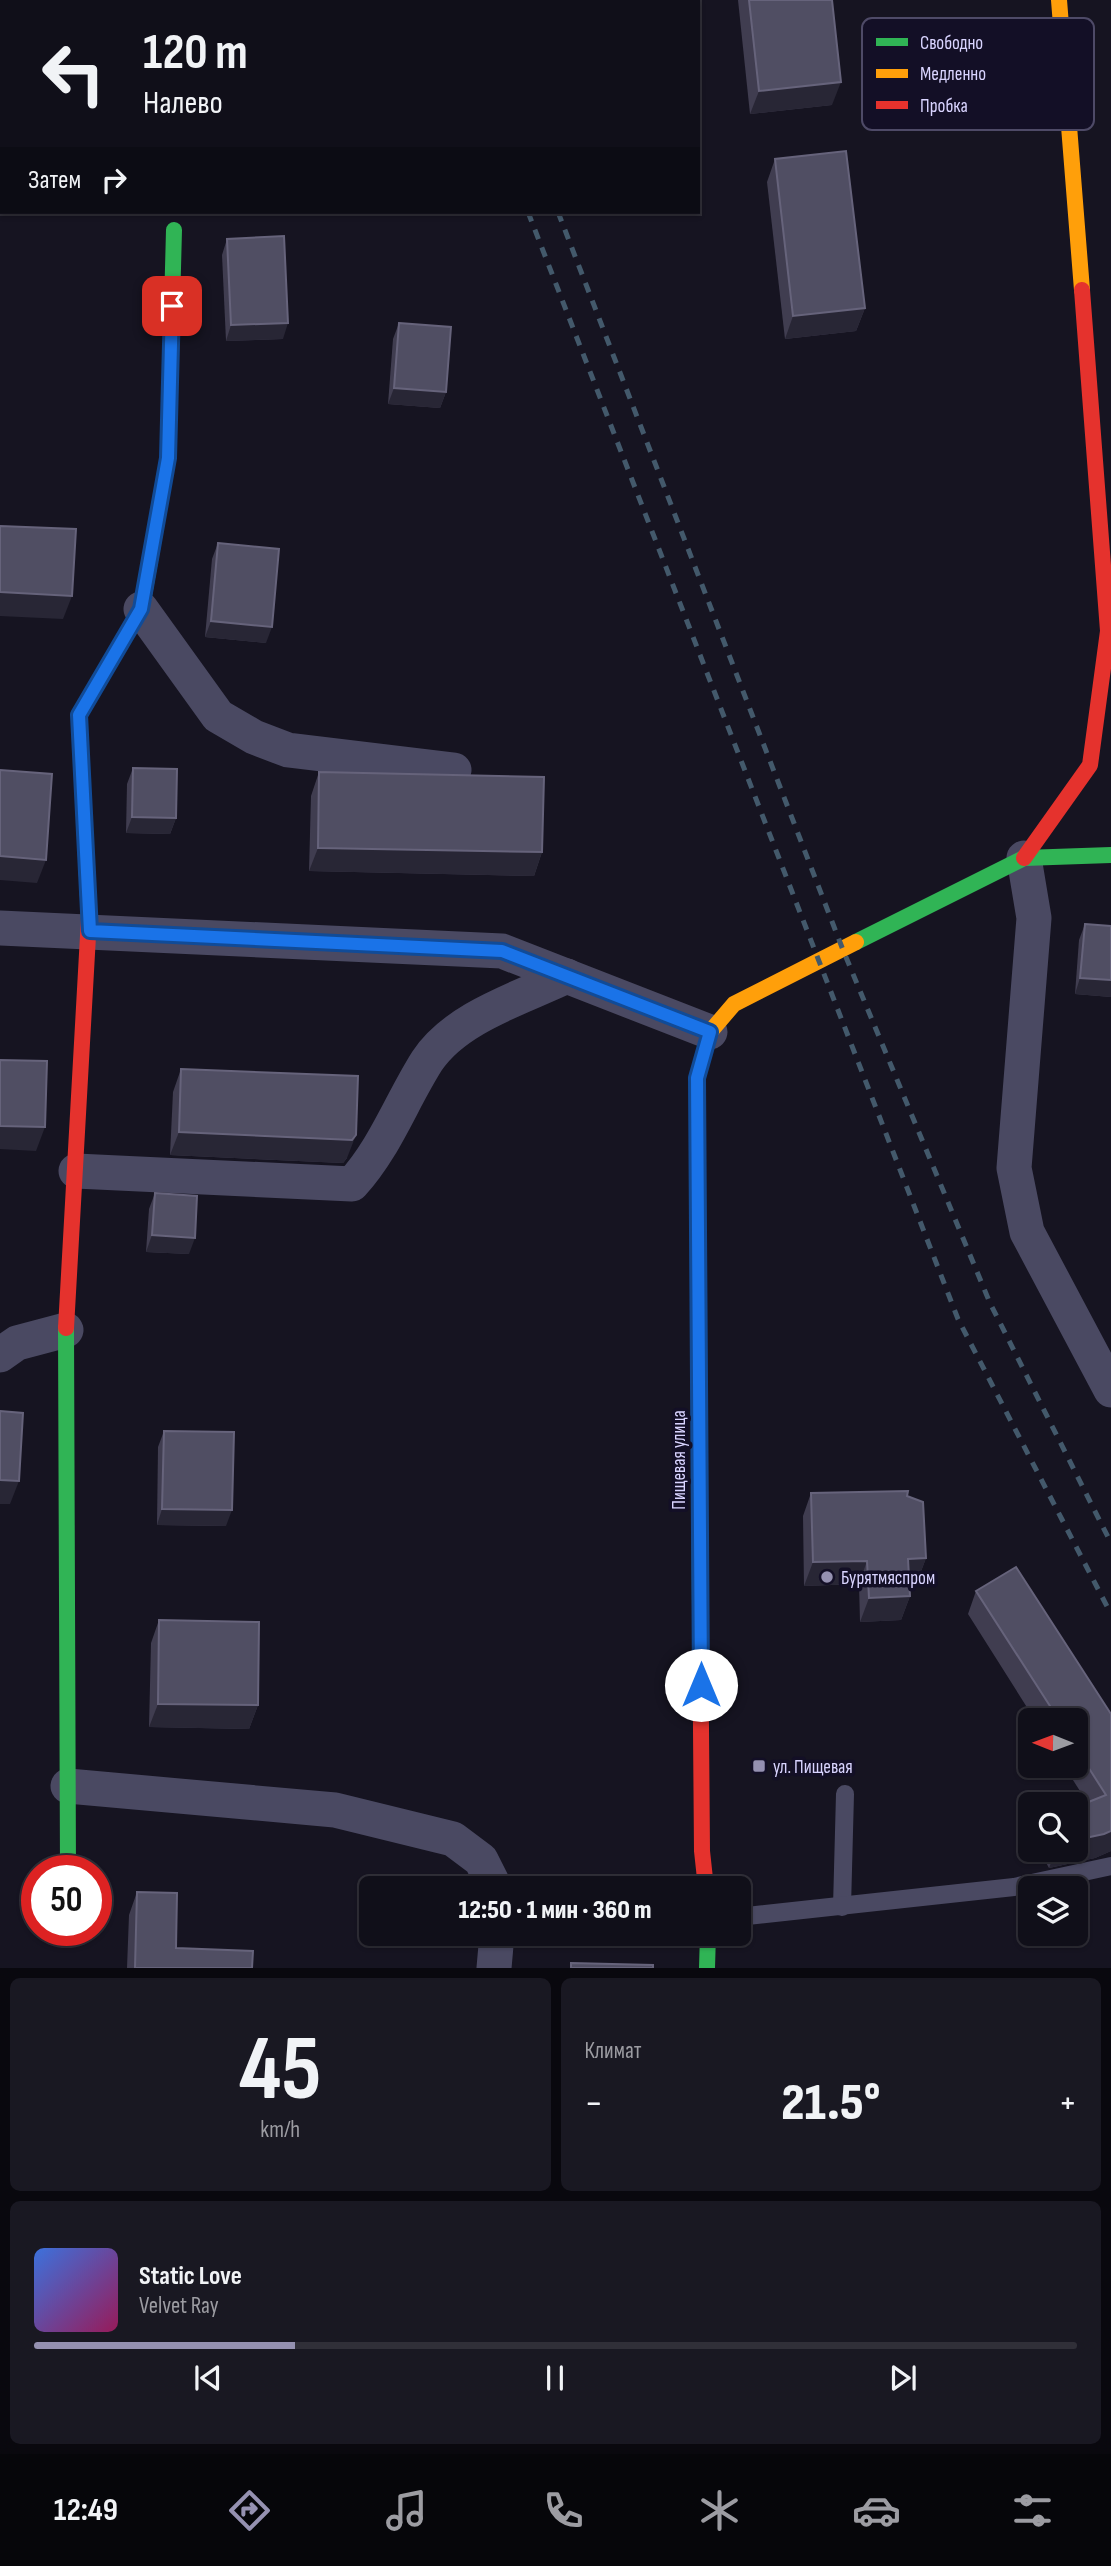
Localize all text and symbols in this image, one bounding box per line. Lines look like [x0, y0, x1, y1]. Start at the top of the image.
legend [862, 18, 1094, 130]
text: 120 m [143, 24, 248, 83]
icon: left [28, 28, 119, 119]
text: Свободно [920, 32, 983, 55]
text: Медленно [920, 63, 986, 86]
text: Налево [143, 84, 223, 123]
text: Пробка [920, 95, 968, 118]
icon: right [95, 161, 133, 199]
text: Затем [28, 165, 81, 196]
pin [142, 276, 202, 336]
icon: arrive [153, 287, 191, 325]
street label: Пищевая улица [668, 1410, 691, 1510]
place label: Бурятмяспром [841, 1567, 935, 1590]
marker: Бурятмяспром [819, 1569, 835, 1585]
position arrow [664, 1648, 738, 1722]
north arrow [1018, 1708, 1088, 1778]
map controls [1018, 1708, 1088, 1946]
place label: ул. Пищевая [773, 1756, 853, 1779]
marker: ул. Пищевая [751, 1758, 767, 1774]
button: search [1018, 1792, 1088, 1862]
speed limit sign: 50 [21, 1855, 112, 1946]
button: layers [1018, 1876, 1088, 1946]
text: 12:50 · 1 мин · 360 m [458, 1895, 652, 1926]
text: 45 [239, 2016, 321, 2125]
text: Климат [585, 2037, 642, 2065]
text: 21.5° [781, 2072, 880, 2135]
text: − [585, 2081, 603, 2126]
text: + [1058, 2081, 1077, 2126]
text: km/h [260, 2116, 300, 2144]
text: Static Love [139, 2261, 242, 2292]
text: Velvet Ray [139, 2292, 219, 2320]
icon: previous [189, 2359, 227, 2397]
icon: pause [536, 2359, 574, 2397]
icon: next [884, 2359, 922, 2397]
icon: directions [225, 2486, 274, 2535]
icon: music [382, 2486, 431, 2535]
icon: phone [539, 2486, 588, 2535]
icon: climate [695, 2486, 744, 2535]
icon: car [852, 2486, 901, 2535]
icon: filters [1008, 2486, 1057, 2535]
text: 12:49 [54, 2491, 118, 2530]

